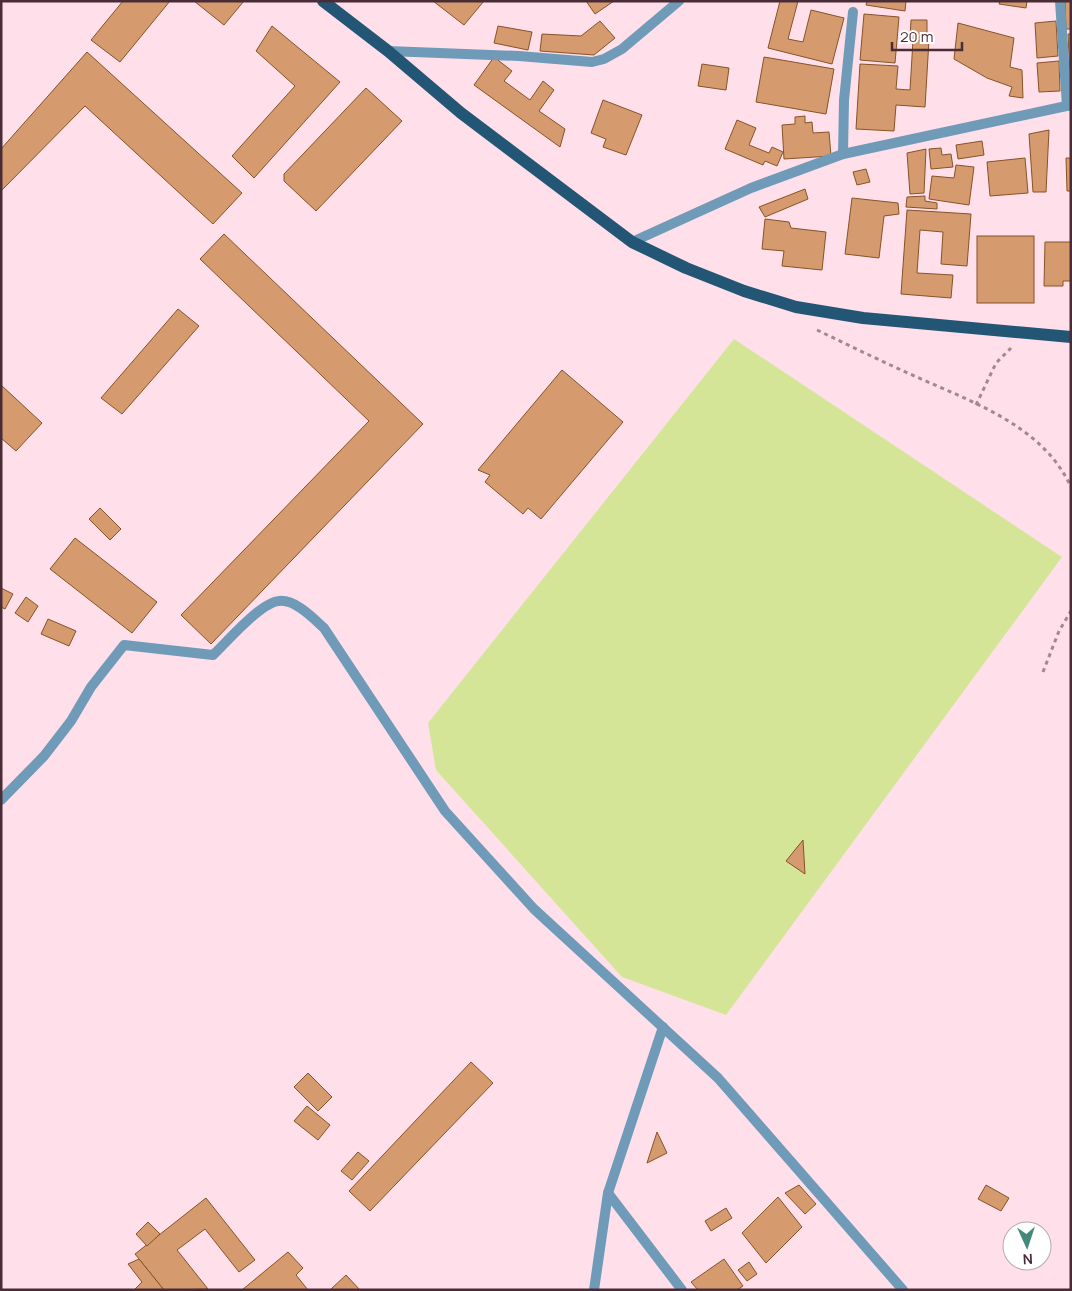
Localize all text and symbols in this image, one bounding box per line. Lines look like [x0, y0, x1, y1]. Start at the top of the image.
scale bar [892, 20, 962, 52]
text: 20 m [900, 26, 933, 47]
north arrow [1002, 1221, 1052, 1271]
text: N [1022, 1250, 1033, 1269]

